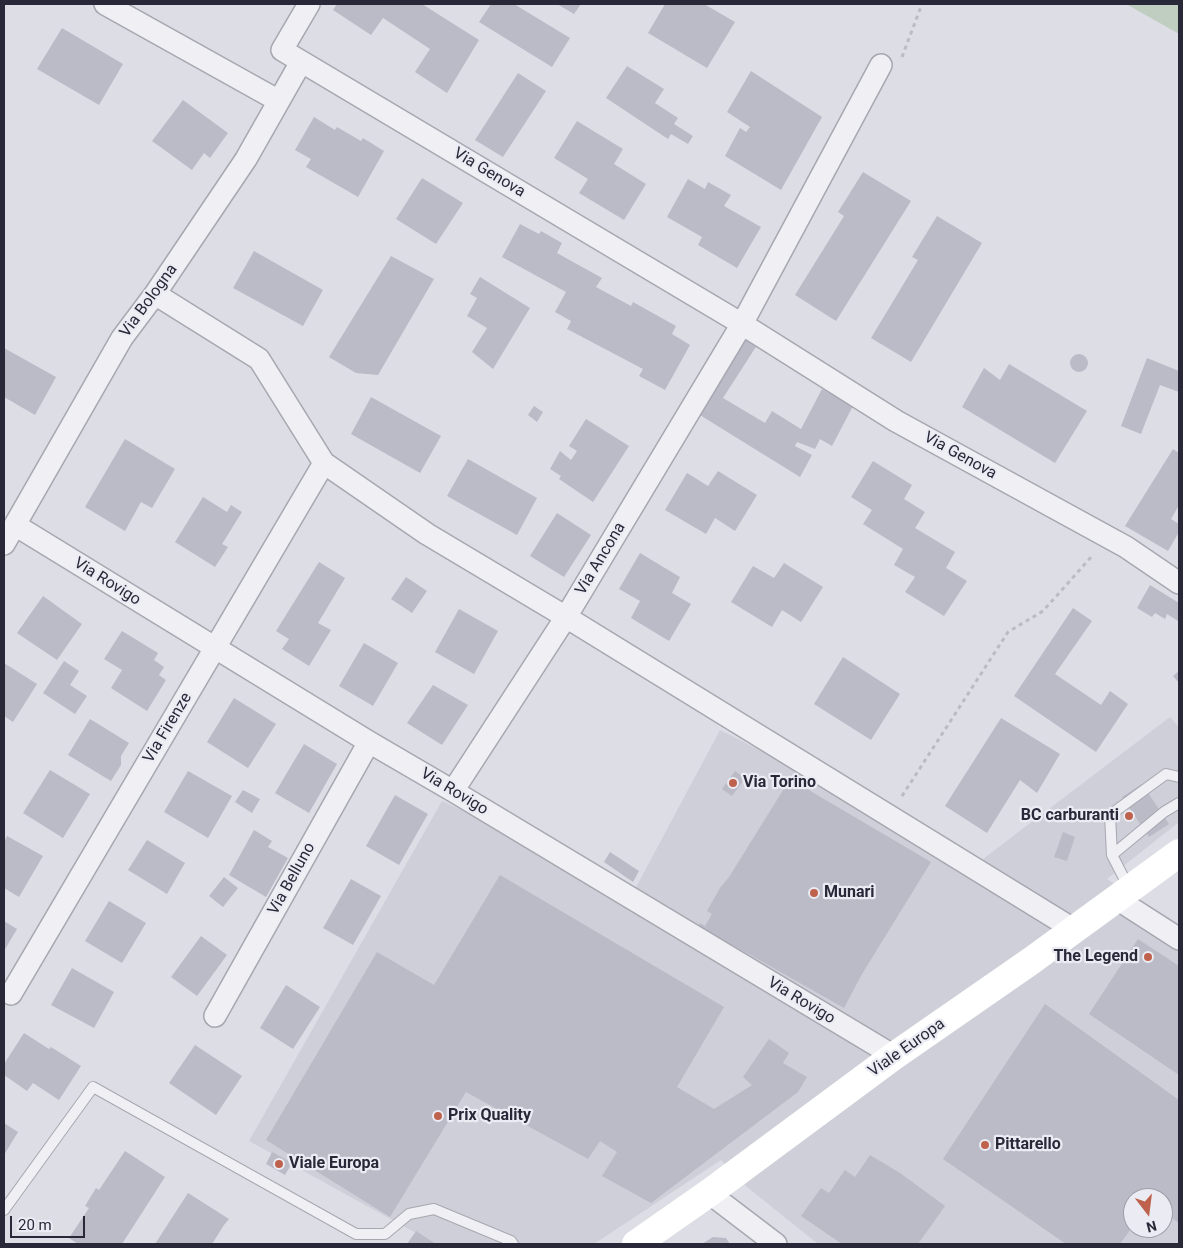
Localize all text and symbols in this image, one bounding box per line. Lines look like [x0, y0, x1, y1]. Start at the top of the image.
street label: Via Genova [450, 144, 528, 202]
street label: Via Bologna [116, 261, 182, 341]
street label: Via Genova [920, 428, 1000, 484]
street label: Via Ancona [572, 519, 630, 599]
street label: Via Rovigo [70, 554, 144, 610]
street label: Via Firenze [140, 689, 196, 767]
street label: Via Rovigo [417, 764, 491, 820]
place label: Via Torino [743, 773, 816, 793]
marker: Via Torino [727, 777, 739, 789]
place label: BC carburanti [1021, 806, 1119, 826]
marker: BC carburanti [1123, 810, 1135, 822]
street label: Via Belluno [264, 839, 320, 919]
place label: Munari [824, 883, 875, 903]
marker: Munari [808, 887, 820, 899]
place label: The Legend [1053, 947, 1138, 967]
marker: The Legend [1142, 951, 1154, 963]
street label: Via Rovigo [764, 973, 838, 1029]
street label: Viale Europa [865, 1015, 949, 1081]
place label: Prix Quality [448, 1106, 531, 1126]
marker: Prix Quality [432, 1110, 444, 1122]
place label: Pittarello [995, 1135, 1061, 1155]
marker: Pittarello [979, 1139, 991, 1151]
place label: Viale Europa [289, 1154, 379, 1174]
marker: Viale Europa [273, 1158, 285, 1170]
north arrow [1123, 1188, 1173, 1238]
scale bar [12, 1206, 88, 1238]
text: 20 m [18, 1216, 52, 1234]
text: N [1145, 1218, 1158, 1236]

